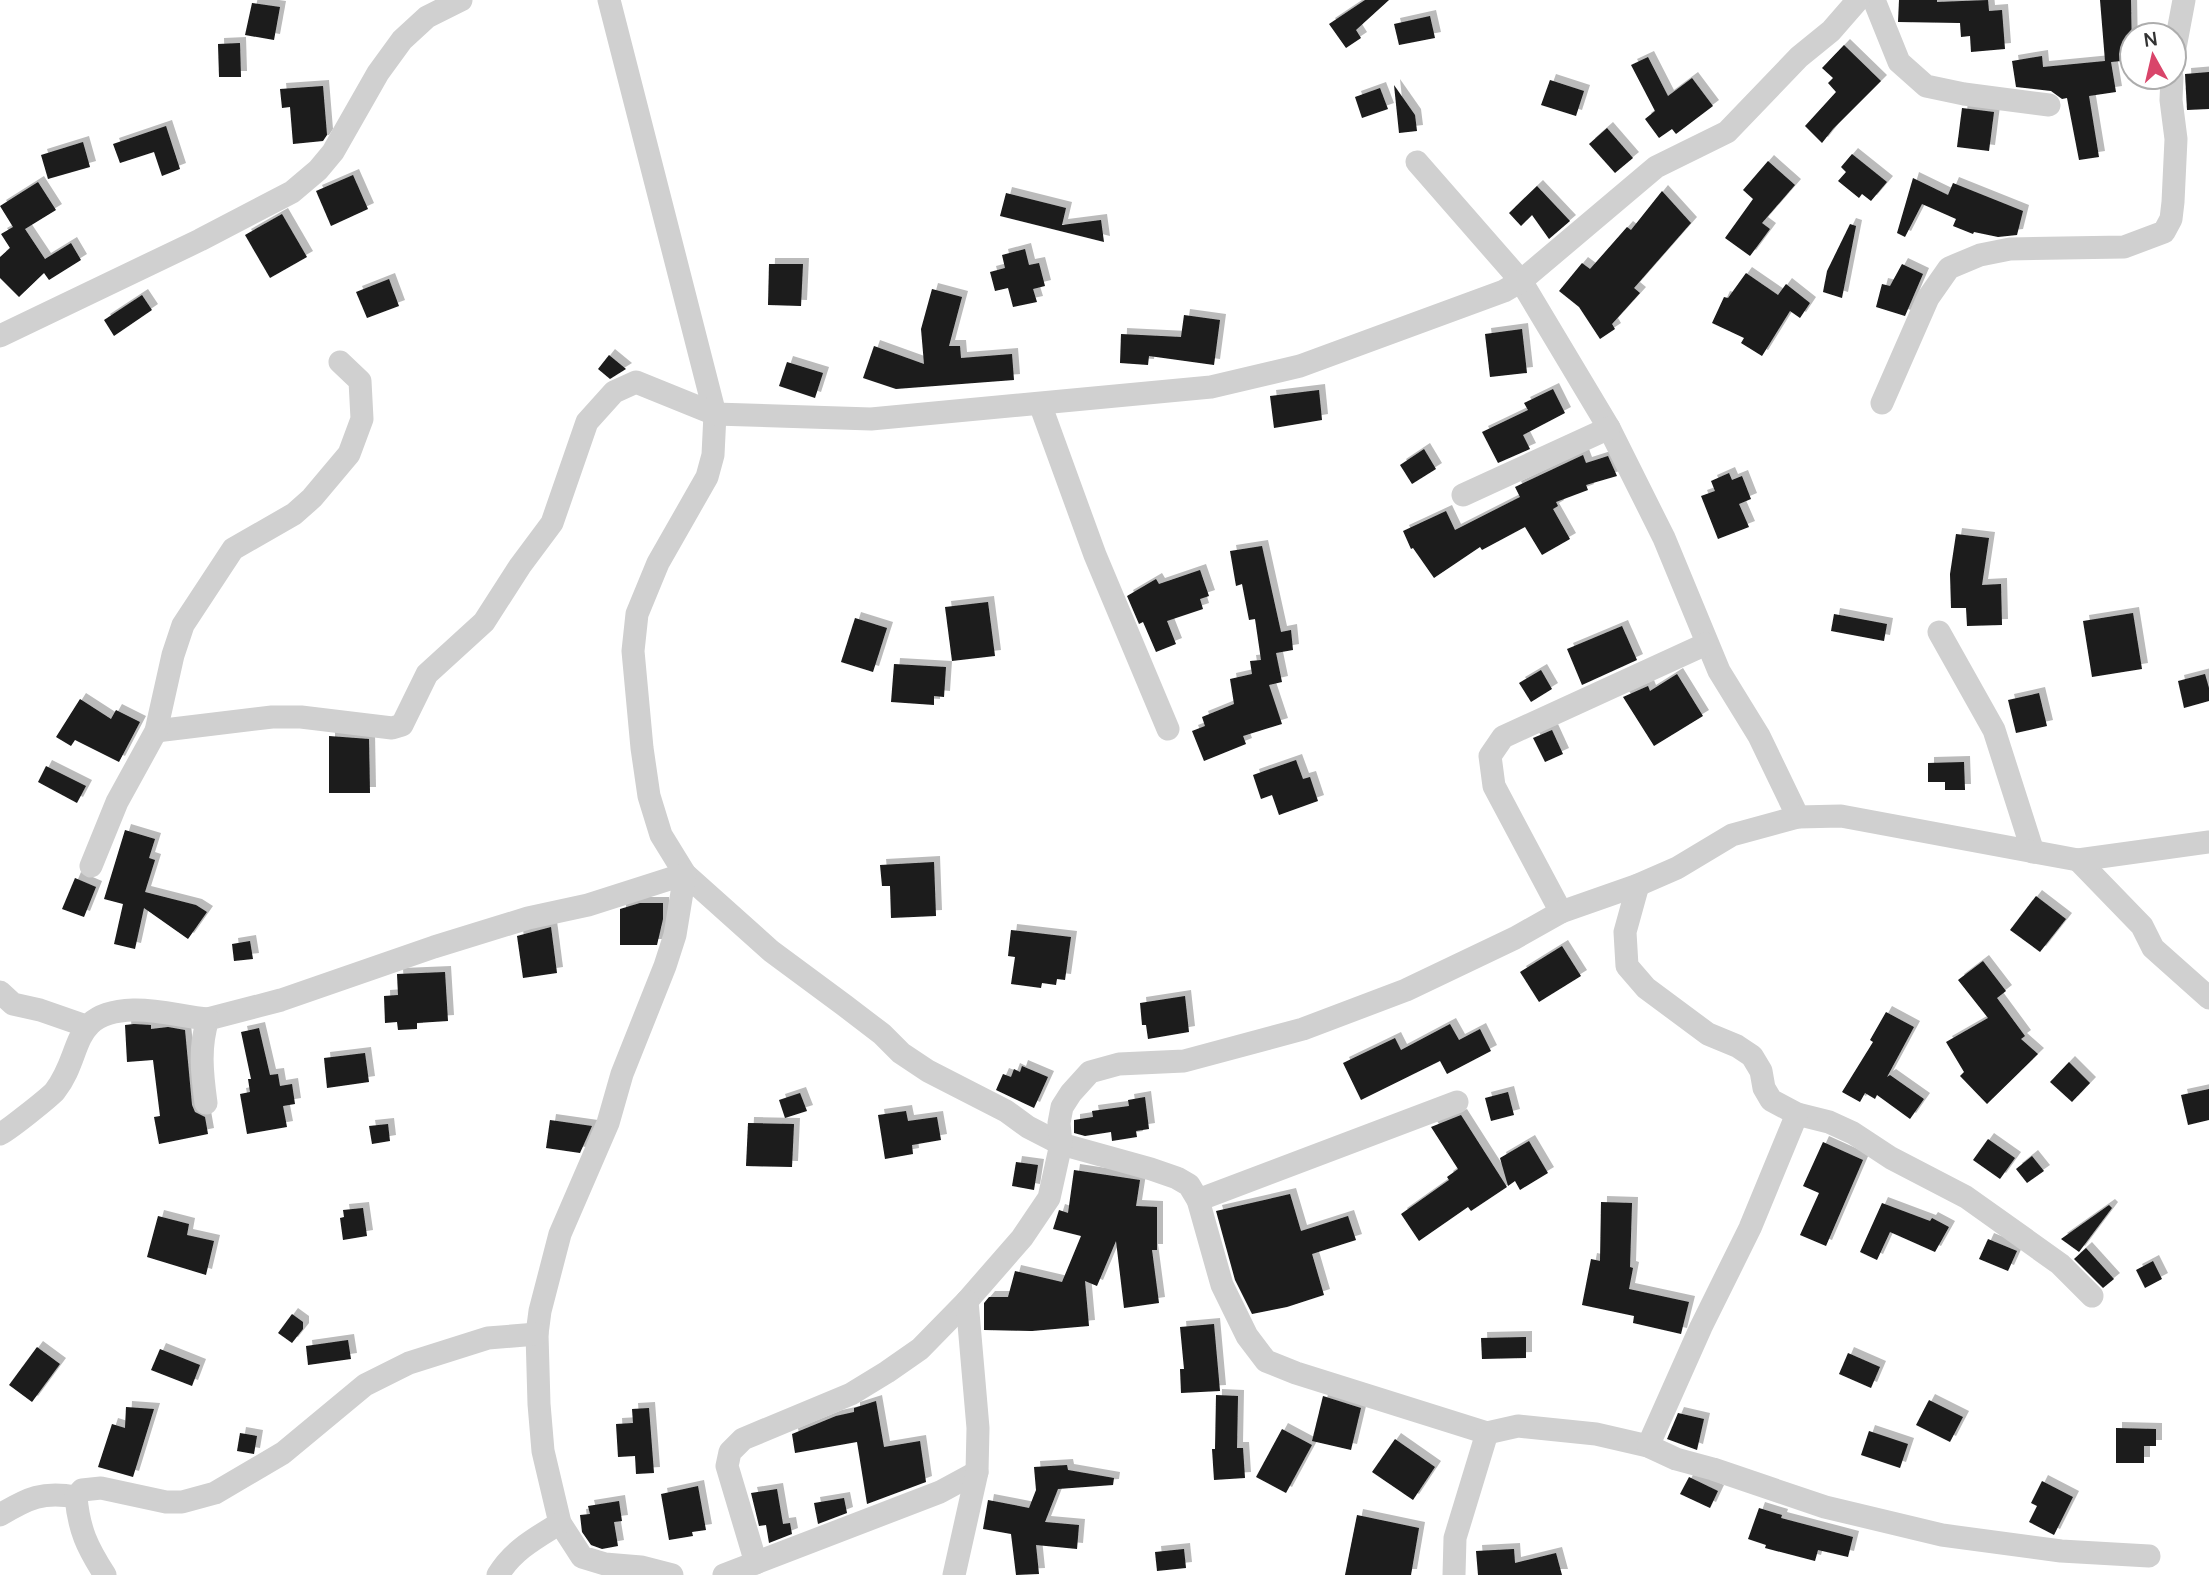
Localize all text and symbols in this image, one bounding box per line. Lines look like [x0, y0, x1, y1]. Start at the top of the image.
north arrow [2118, 21, 2188, 91]
text: N [2142, 25, 2159, 53]

